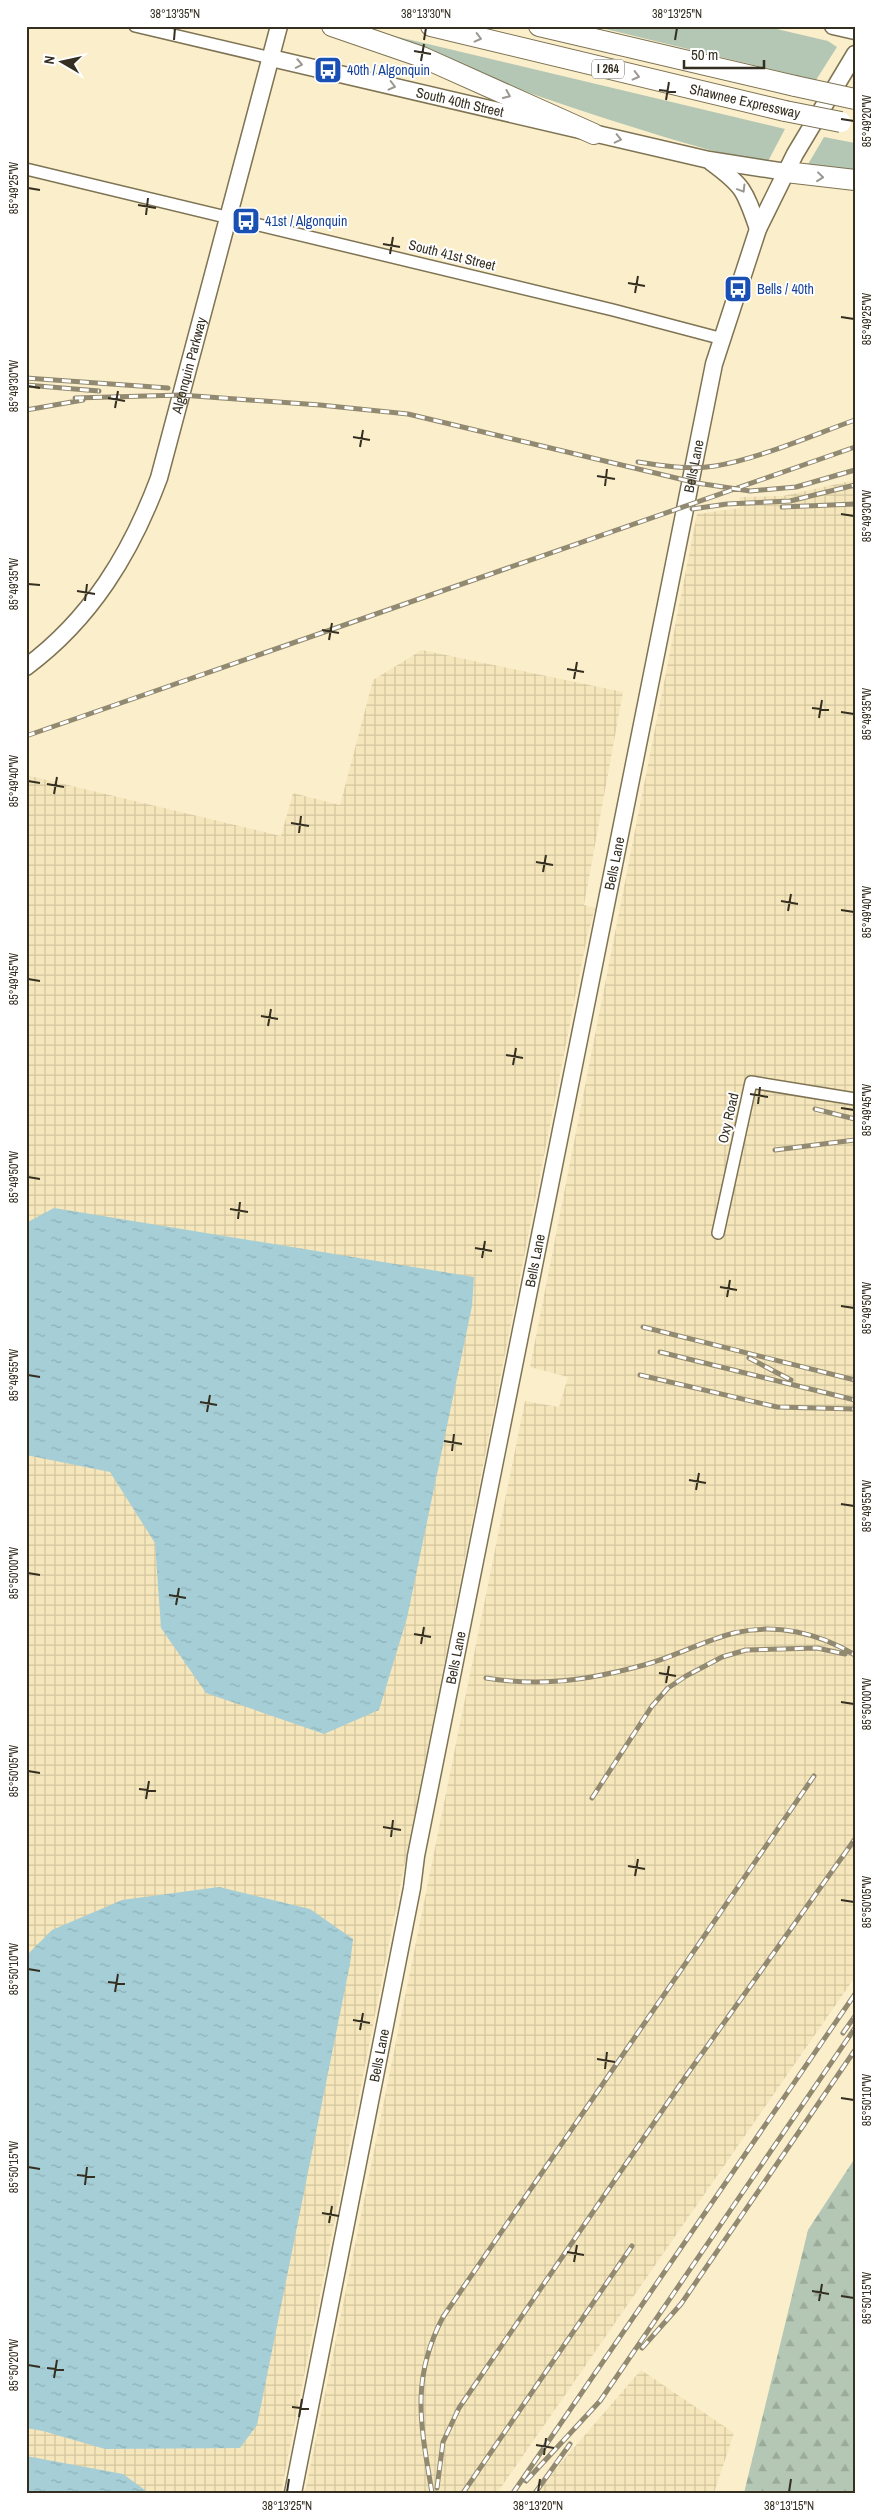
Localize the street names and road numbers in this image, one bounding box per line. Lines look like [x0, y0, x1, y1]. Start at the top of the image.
road number: I 264 [592, 60, 624, 78]
street label: Shawnee Expressway [688, 80, 802, 123]
street label: South 40th Street [414, 83, 506, 121]
street label: South 41st Street [407, 236, 497, 274]
street label: Algonquin Parkway [167, 315, 210, 416]
street label: Bells Lane [679, 438, 708, 494]
street label: Bells Lane [600, 835, 628, 892]
street label: Oxy Road [713, 1091, 743, 1145]
street label: Bells Lane [521, 1233, 549, 1289]
street label: Bells Lane [442, 1630, 470, 1686]
street label: Bells Lane [365, 2027, 393, 2083]

